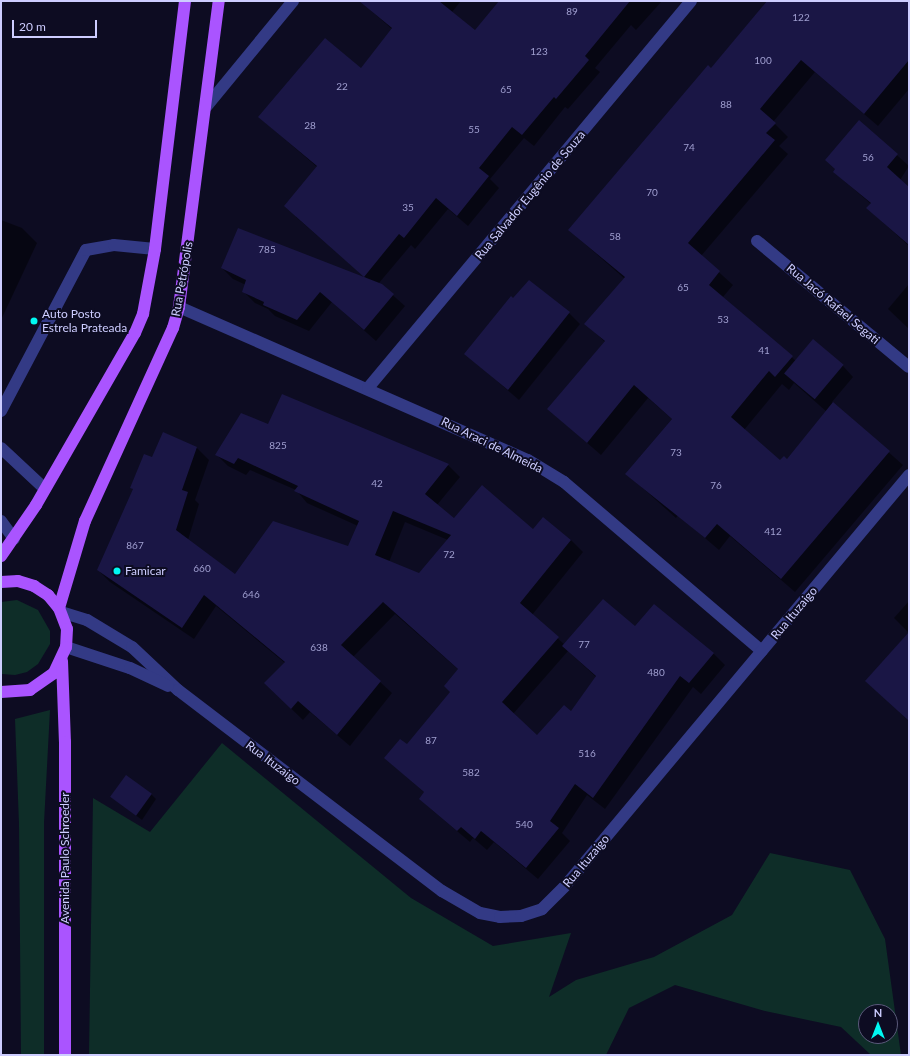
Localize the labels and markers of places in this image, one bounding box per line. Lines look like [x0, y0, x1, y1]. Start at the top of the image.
place label: Auto Posto Estrela Prateada [42, 307, 127, 335]
marker: Auto Posto Estrela Prateada [29, 316, 39, 326]
place label: Famicar [125, 564, 166, 578]
marker: Famicar [112, 566, 122, 576]

